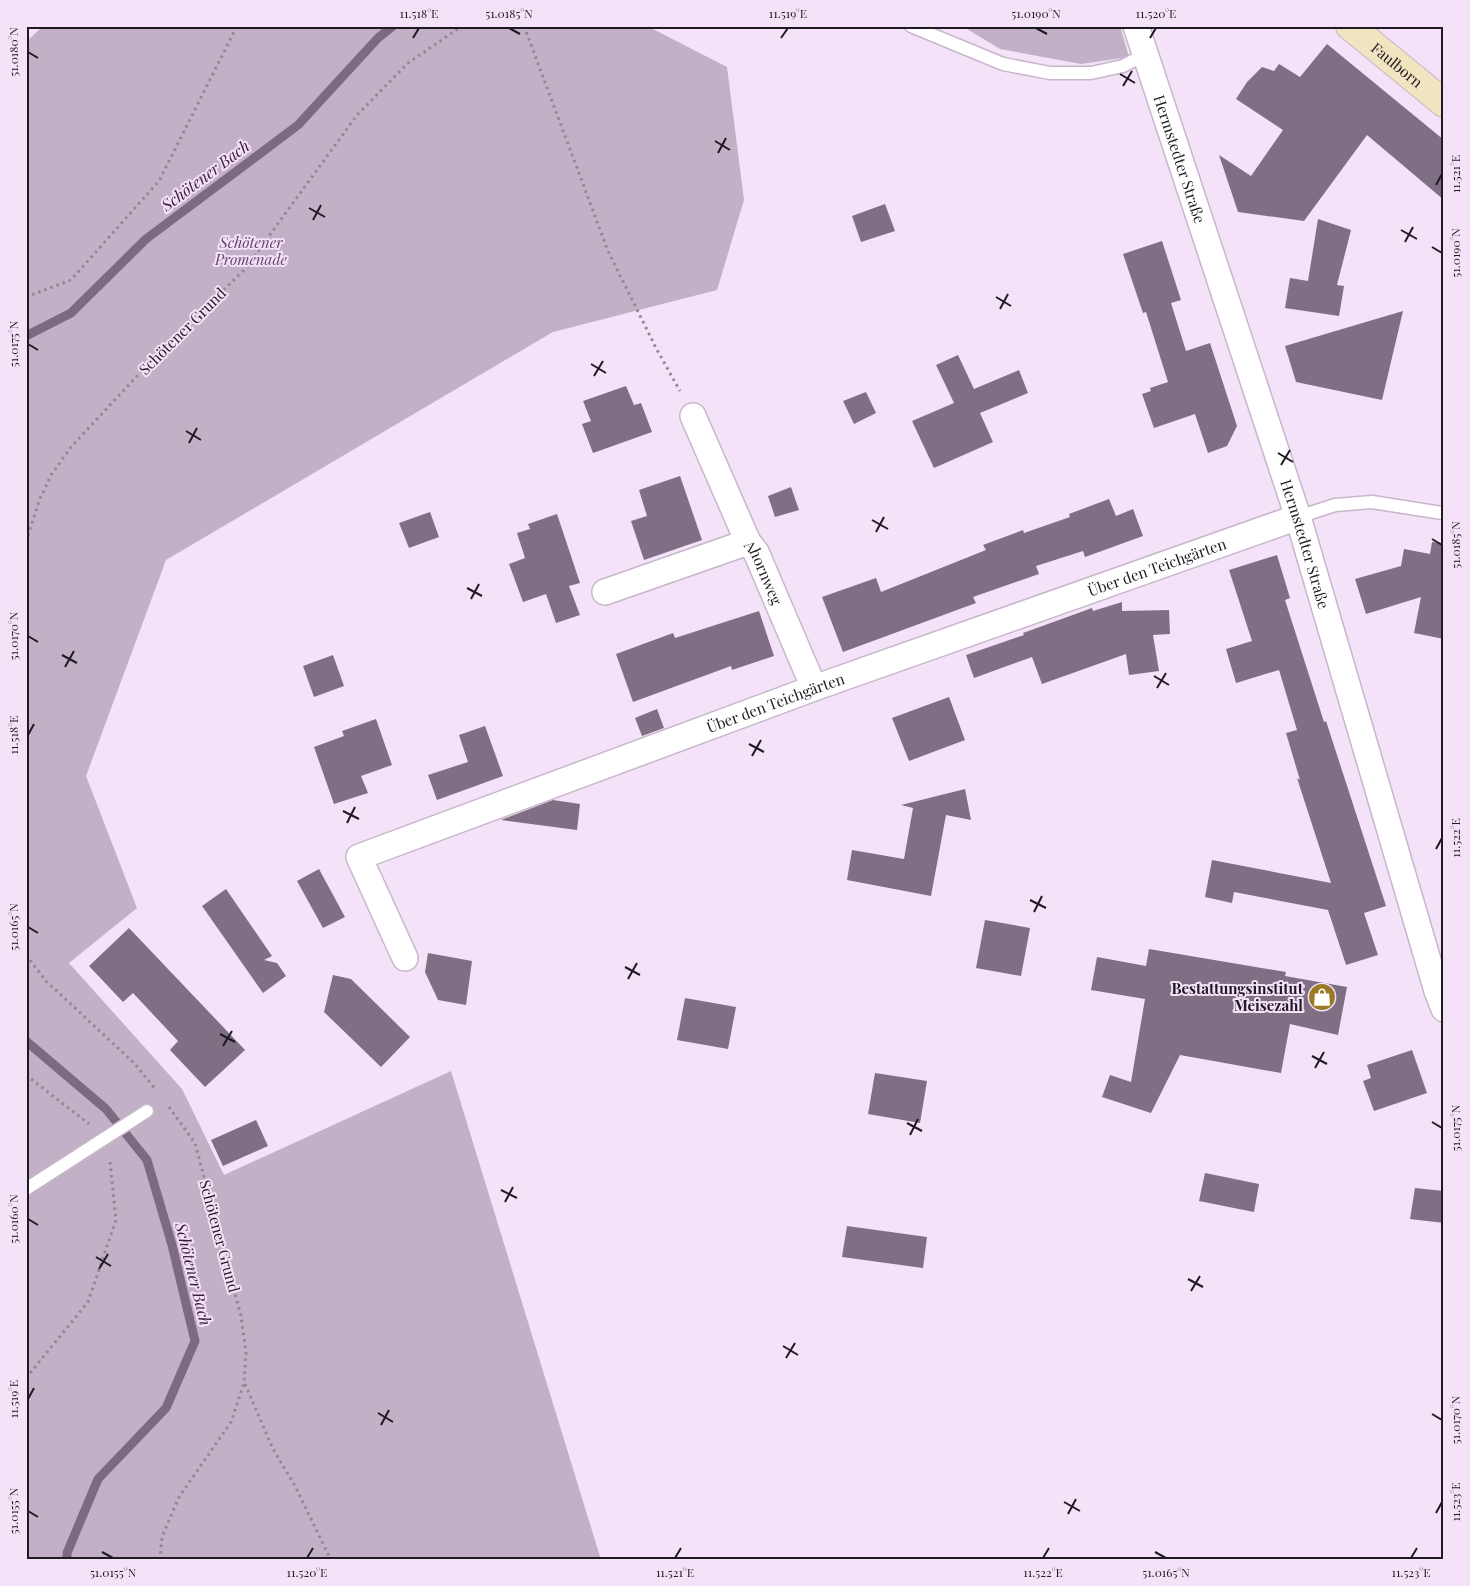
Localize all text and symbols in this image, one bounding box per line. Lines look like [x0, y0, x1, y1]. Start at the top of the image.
text: 11.518°E [400, 5, 438, 21]
text: 51.0185°N [485, 5, 533, 21]
text: 11.519°E [769, 5, 807, 21]
text: 51.0190°N [1011, 5, 1061, 21]
text: 11.520°E [1136, 5, 1176, 21]
text: 51.0180°N [5, 27, 21, 77]
street label: Faulborn [1367, 38, 1427, 92]
street label: Hermstedter Straße [1149, 92, 1210, 226]
water label: Schötener Bach [156, 135, 253, 216]
text: 11.521°E [1447, 155, 1463, 193]
text: 51.0190°N [1447, 228, 1463, 278]
park label: Schötener Promenade [214, 232, 288, 269]
street label: Schötener Grund [134, 283, 230, 379]
text: 51.0175°N [5, 320, 21, 367]
street label: Hermstedter Straße [1276, 477, 1334, 611]
text: 51.0185°N [1447, 521, 1463, 569]
street label: Über den Teichgärten [1085, 533, 1229, 601]
street label: Ahornweg [740, 535, 787, 608]
text: 51.0170°N [5, 611, 21, 660]
street label: Über den Teichgärten [704, 668, 847, 737]
text: 11.518°E [5, 716, 21, 754]
text: 11.522°E [1447, 818, 1463, 858]
text: 51.0165°N [5, 903, 21, 951]
place label: Bestattungsinstitut Meisezahl [1171, 978, 1304, 1015]
shop icon: Bestattungsinstitut Meisezahl [1307, 982, 1337, 1012]
text: 51.0175°N [1447, 1104, 1463, 1151]
street label: Schötener Grund [195, 1178, 245, 1295]
text: 51.0160°N [5, 1194, 21, 1244]
water label: Schötener Bach [171, 1219, 217, 1328]
text: 11.519°E [5, 1380, 21, 1418]
text: 51.0170°N [1447, 1395, 1463, 1444]
text: 11.523°E [1447, 1482, 1463, 1522]
text: 51.0155°N [5, 1487, 21, 1534]
text: 51.0155°N [90, 1564, 137, 1580]
text: 11.520°E [287, 1564, 327, 1580]
text: 11.521°E [656, 1564, 694, 1580]
text: 11.522°E [1023, 1564, 1063, 1580]
text: 51.0165°N [1142, 1564, 1190, 1580]
text: 11.523°E [1391, 1564, 1431, 1580]

